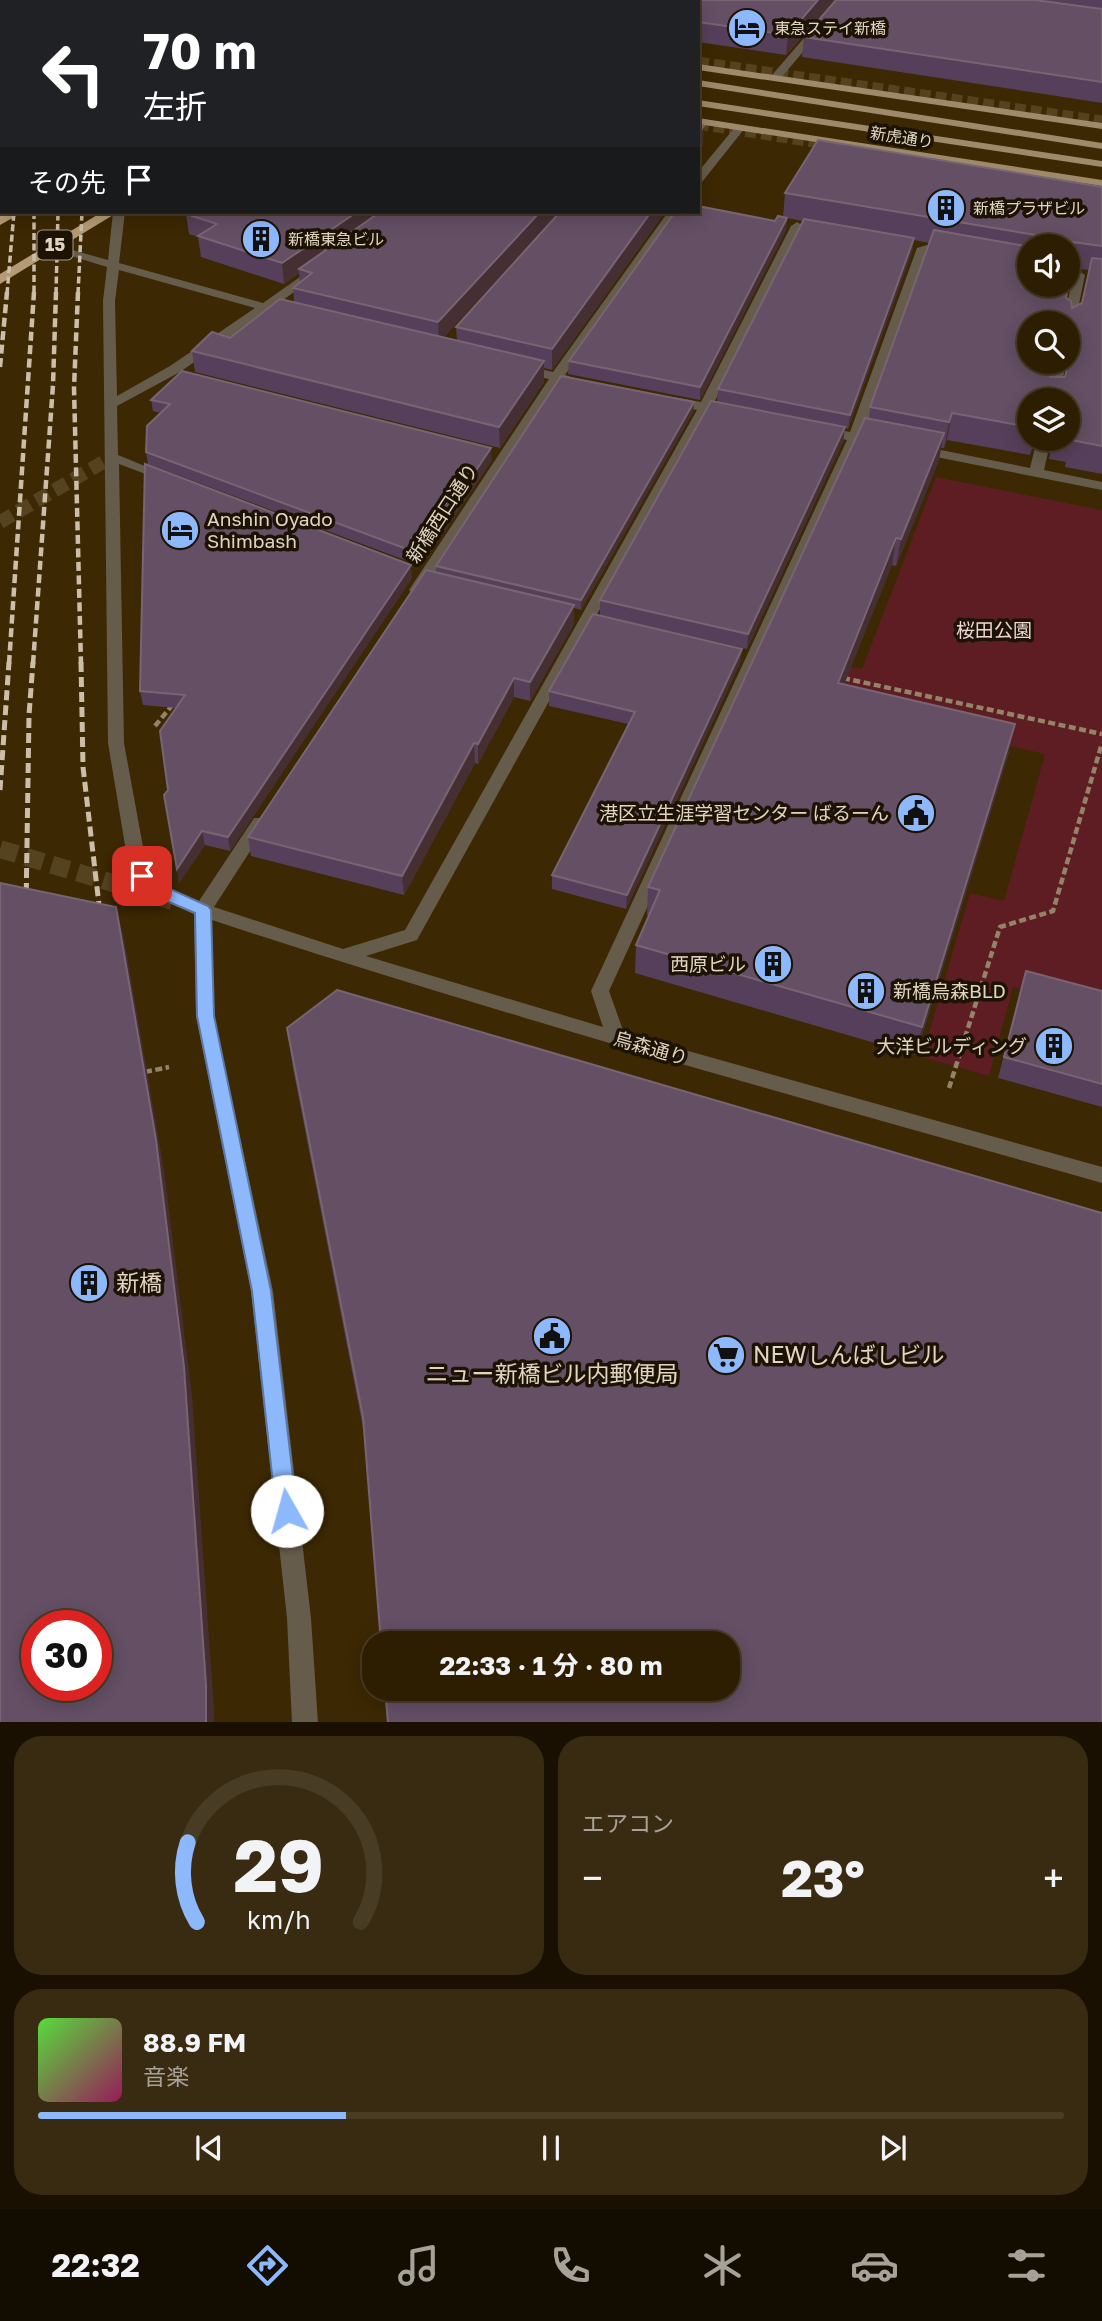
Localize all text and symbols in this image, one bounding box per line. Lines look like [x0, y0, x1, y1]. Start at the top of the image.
hotel icon: 東急ステイ新橋 [726, 7, 768, 49]
place label: 東急ステイ新橋 [774, 18, 886, 38]
text: 70 m [143, 21, 257, 80]
icon: left [28, 28, 119, 119]
text: 左折 [143, 87, 207, 125]
street label: 新虎通り [869, 122, 935, 152]
icon: arrive [120, 161, 158, 199]
text: その先 [28, 167, 106, 198]
building icon: 新橋プラザビル [925, 187, 967, 229]
place label: 新橋プラザビル [973, 198, 1085, 218]
building icon: 新橋東急ビル [240, 218, 282, 260]
place label: 新橋東急ビル [288, 229, 384, 249]
road number: 15 [38, 230, 72, 260]
map controls [1017, 234, 1080, 451]
button: sound [1017, 234, 1080, 297]
button: search [1017, 311, 1080, 374]
button: layers [1017, 388, 1080, 451]
street label: 新橋西口通り [401, 459, 482, 567]
place label: Anshin Oyado Shimbash [207, 507, 333, 552]
hotel icon: Anshin Oyado Shimbash [159, 509, 201, 551]
park label: 桜田公園 [956, 618, 1032, 641]
public building icon: 港区立生涯学習センター ばるーん [895, 792, 937, 834]
place label: 港区立生涯学習センター ばるーん [599, 801, 889, 824]
pin [112, 846, 172, 906]
icon: arrive [123, 857, 161, 895]
building icon: 西原ビル [752, 943, 794, 985]
place label: 西原ビル [670, 952, 746, 975]
building icon: 新橋烏森BLD [845, 970, 887, 1012]
place label: 新橋烏森BLD [893, 979, 1006, 1002]
building icon: 大洋ビルディング [1033, 1025, 1075, 1067]
street label: 烏森通り [611, 1026, 691, 1069]
place label: 大洋ビルディング [876, 1034, 1027, 1057]
building icon: 新橋 [68, 1262, 110, 1304]
place label: 新橋 [116, 1268, 162, 1296]
public building icon: ニュー新橋ビル内郵便局 [531, 1315, 573, 1357]
supermarket icon: NEWしんばしビル [705, 1334, 747, 1376]
place label: NEWしんばしビル [753, 1340, 945, 1368]
place label: ニュー新橋ビル内郵便局 [426, 1359, 679, 1387]
position arrow [250, 1474, 324, 1548]
speed limit sign: 30 [21, 1610, 112, 1701]
text: 22:33 · 1 分 · 80 m [439, 1650, 663, 1681]
text: エアコン [582, 1809, 674, 1837]
text: 29 [234, 1821, 324, 1908]
text: 23° [781, 1846, 865, 1908]
text: − [582, 1855, 603, 1900]
text: + [1043, 1855, 1064, 1900]
text: km/h [247, 1903, 311, 1934]
text: 88.9 FM [143, 2027, 246, 2058]
text: 音楽 [143, 2062, 189, 2090]
icon: previous [190, 2129, 228, 2167]
icon: pause [532, 2129, 570, 2167]
icon: next [874, 2129, 912, 2167]
icon: directions [243, 2241, 292, 2290]
icon: music [394, 2241, 443, 2290]
icon: phone [546, 2241, 595, 2290]
icon: climate [698, 2241, 747, 2290]
icon: car [850, 2241, 899, 2290]
icon: filters [1002, 2241, 1051, 2290]
text: 22:32 [51, 2246, 140, 2284]

